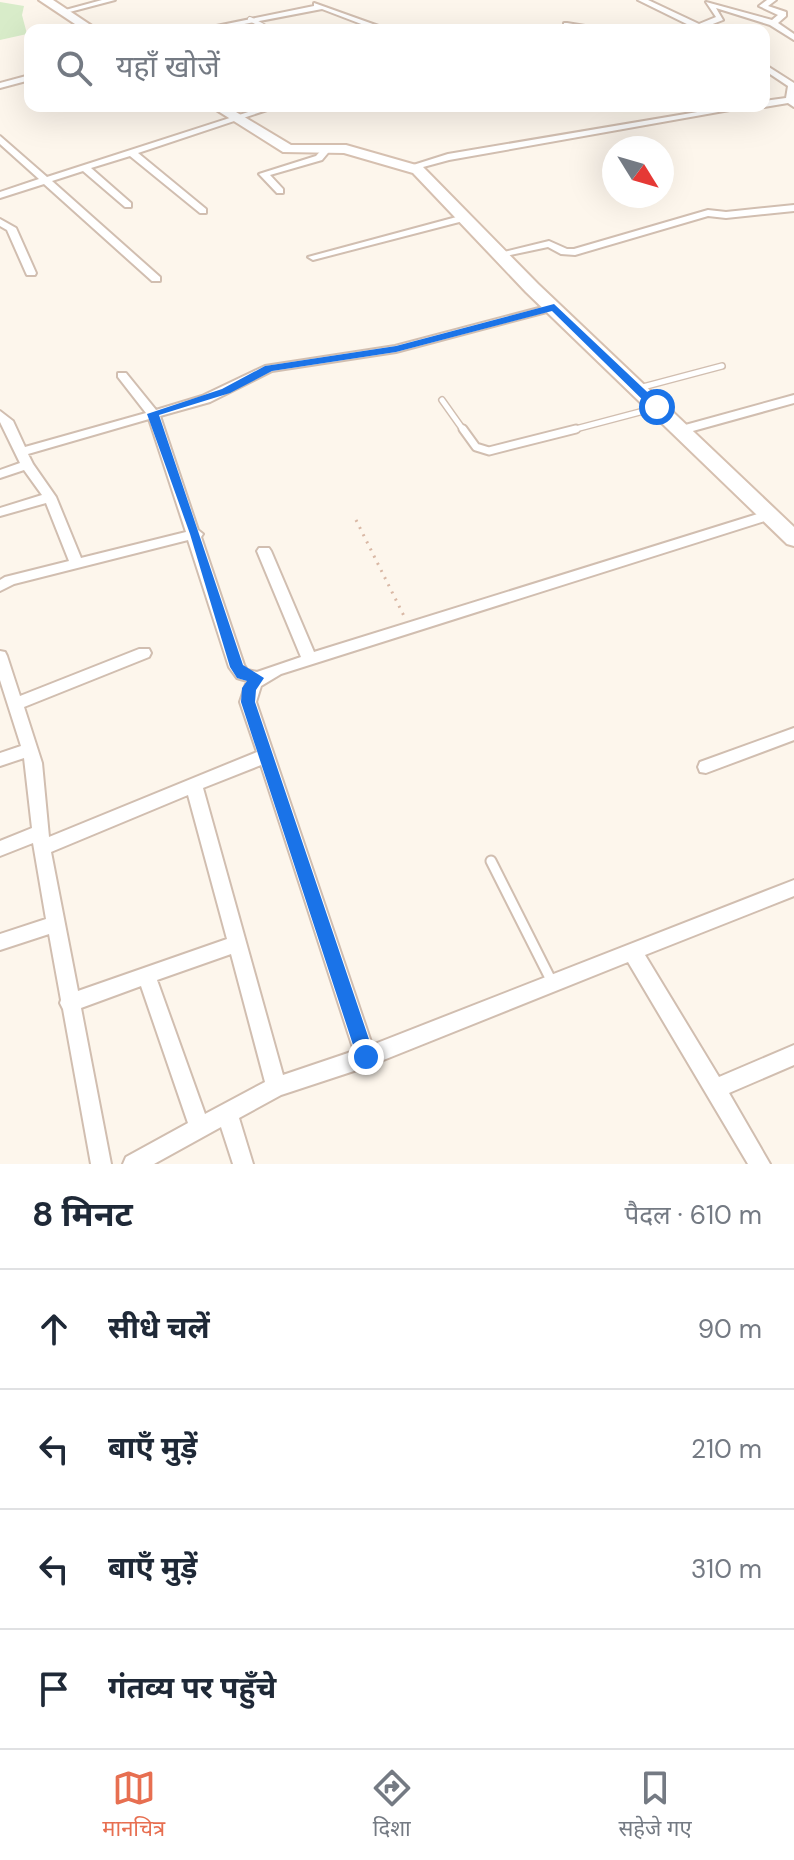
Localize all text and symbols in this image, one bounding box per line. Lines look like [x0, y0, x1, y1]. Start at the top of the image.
search box [24, 24, 770, 112]
icon: search [52, 46, 96, 90]
text: यहाँ खोजें [116, 47, 220, 86]
north arrow [602, 136, 674, 208]
route start [639, 389, 675, 425]
route end [348, 1039, 384, 1075]
text: 8 मिनट [32, 1192, 133, 1237]
text: पैदल · 610 m [625, 1198, 762, 1232]
icon: ahead [32, 1307, 76, 1351]
text: सीधे चलें [108, 1308, 210, 1347]
text: 90 m [698, 1312, 762, 1346]
icon: left [32, 1427, 76, 1471]
text: बाएँ मुड़ें [108, 1428, 197, 1467]
text: 210 m [691, 1432, 762, 1466]
icon: left [32, 1547, 76, 1591]
text: बाएँ मुड़ें [108, 1548, 197, 1587]
text: 310 m [691, 1552, 762, 1586]
icon: arrive [32, 1667, 76, 1711]
text: गंतव्य पर पहुँचे [108, 1668, 276, 1707]
tab: मानचित्र [102, 1766, 165, 1845]
tab: दिशा [370, 1766, 414, 1845]
tab: सहेजे गए [618, 1766, 692, 1845]

